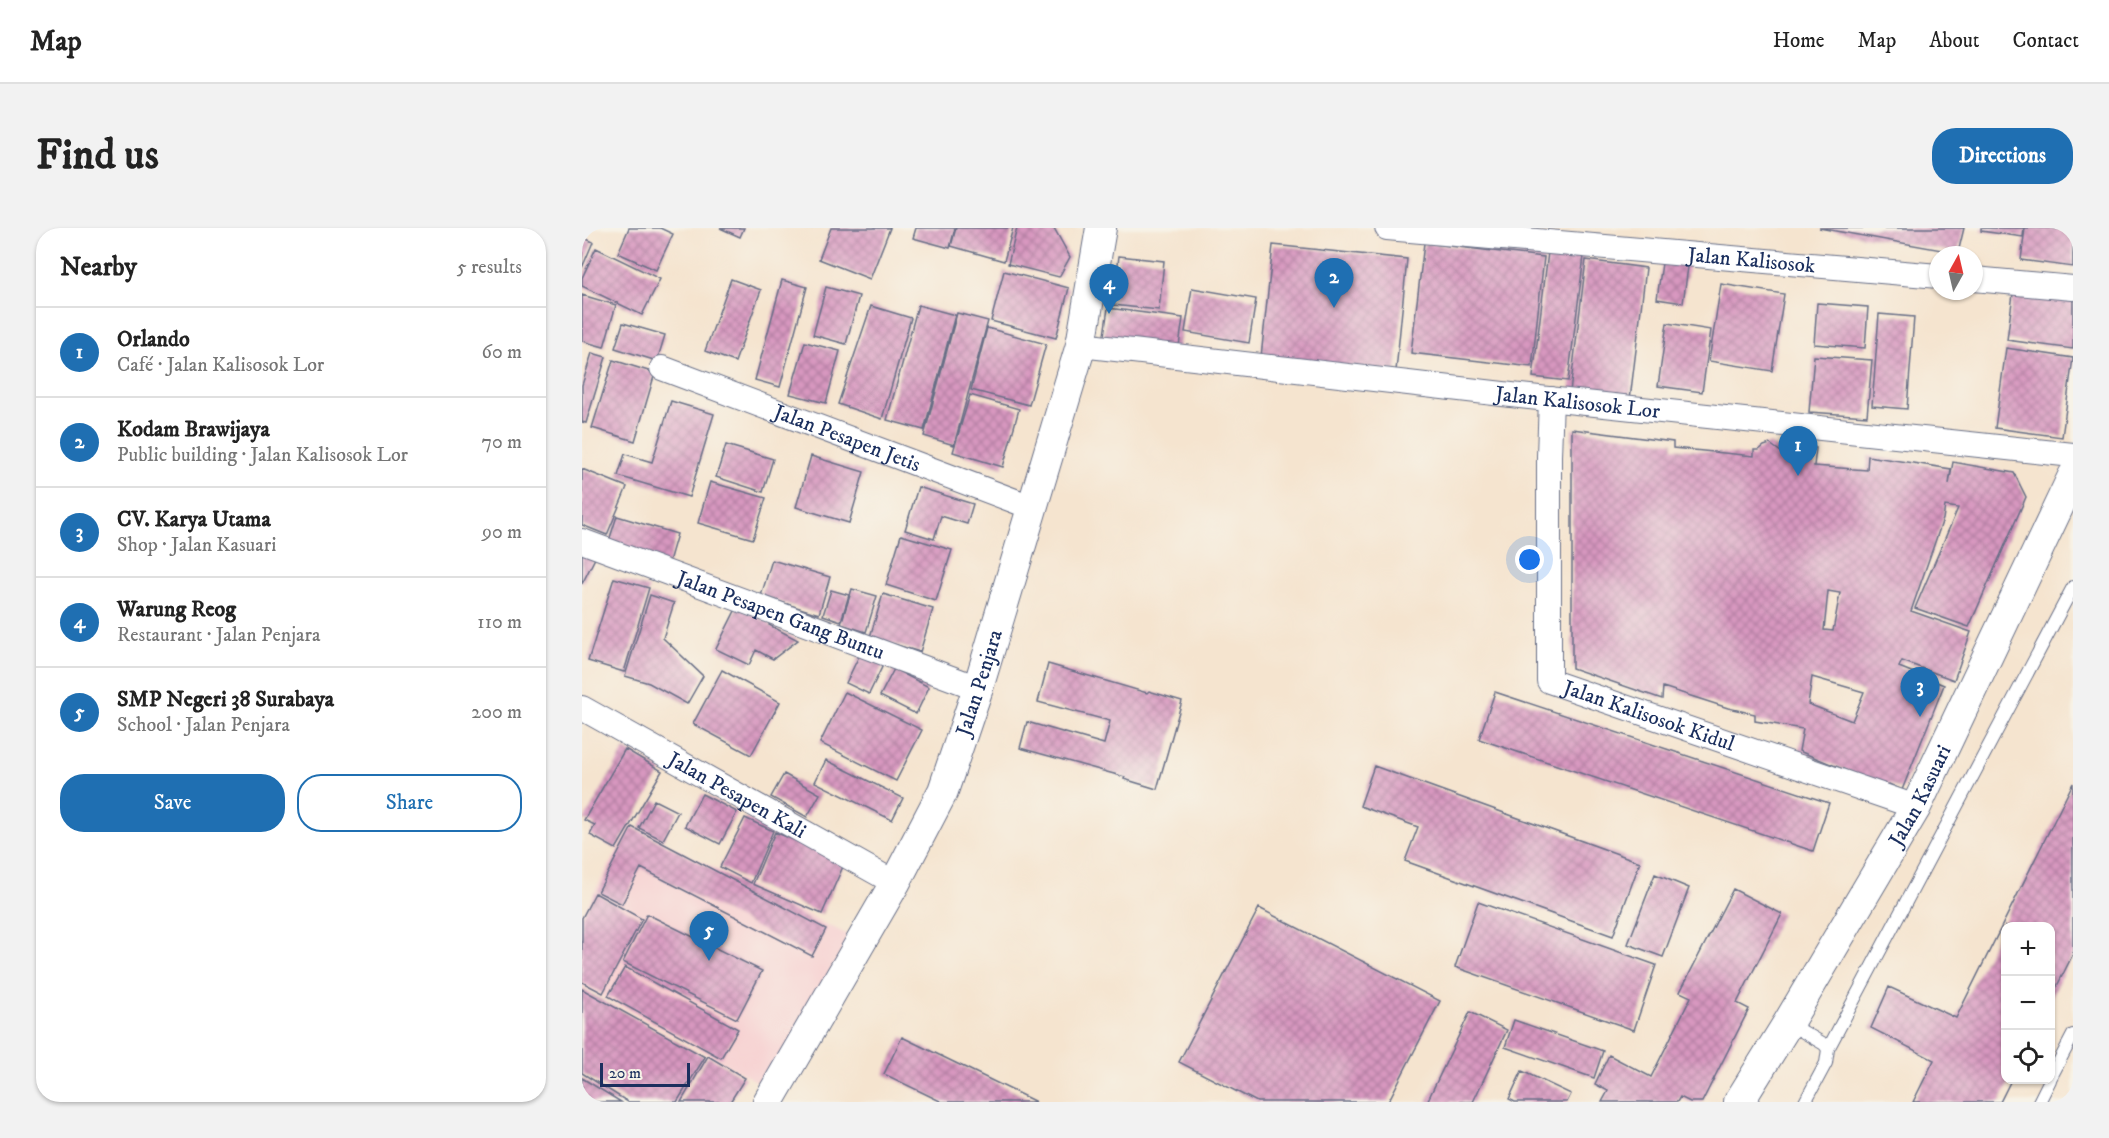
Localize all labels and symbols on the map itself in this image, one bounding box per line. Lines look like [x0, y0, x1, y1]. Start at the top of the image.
street label: Jalan Kalisosok [1685, 242, 1817, 279]
north arrow [1929, 246, 1983, 300]
pin: 2 [1314, 259, 1353, 308]
pin: 4 [1090, 264, 1128, 314]
street label: Jalan Kalisosok Lor [1492, 381, 1661, 425]
street label: Jalan Pesapen Jetis [768, 399, 924, 478]
pin: 1 [1778, 426, 1818, 476]
your location [1515, 545, 1544, 574]
street label: Jalan Pesapen Gang Buntu [671, 565, 888, 666]
street label: Jalan Penjara [950, 627, 1009, 741]
pin: 3 [1900, 668, 1940, 717]
street label: Jalan Kalisosok Kidul [1558, 674, 1739, 758]
street label: Jalan Kasuari [1883, 741, 1957, 853]
street label: Jalan Pesapen Kali [661, 746, 811, 845]
pin: 5 [690, 912, 728, 961]
scale bar [600, 1060, 690, 1088]

